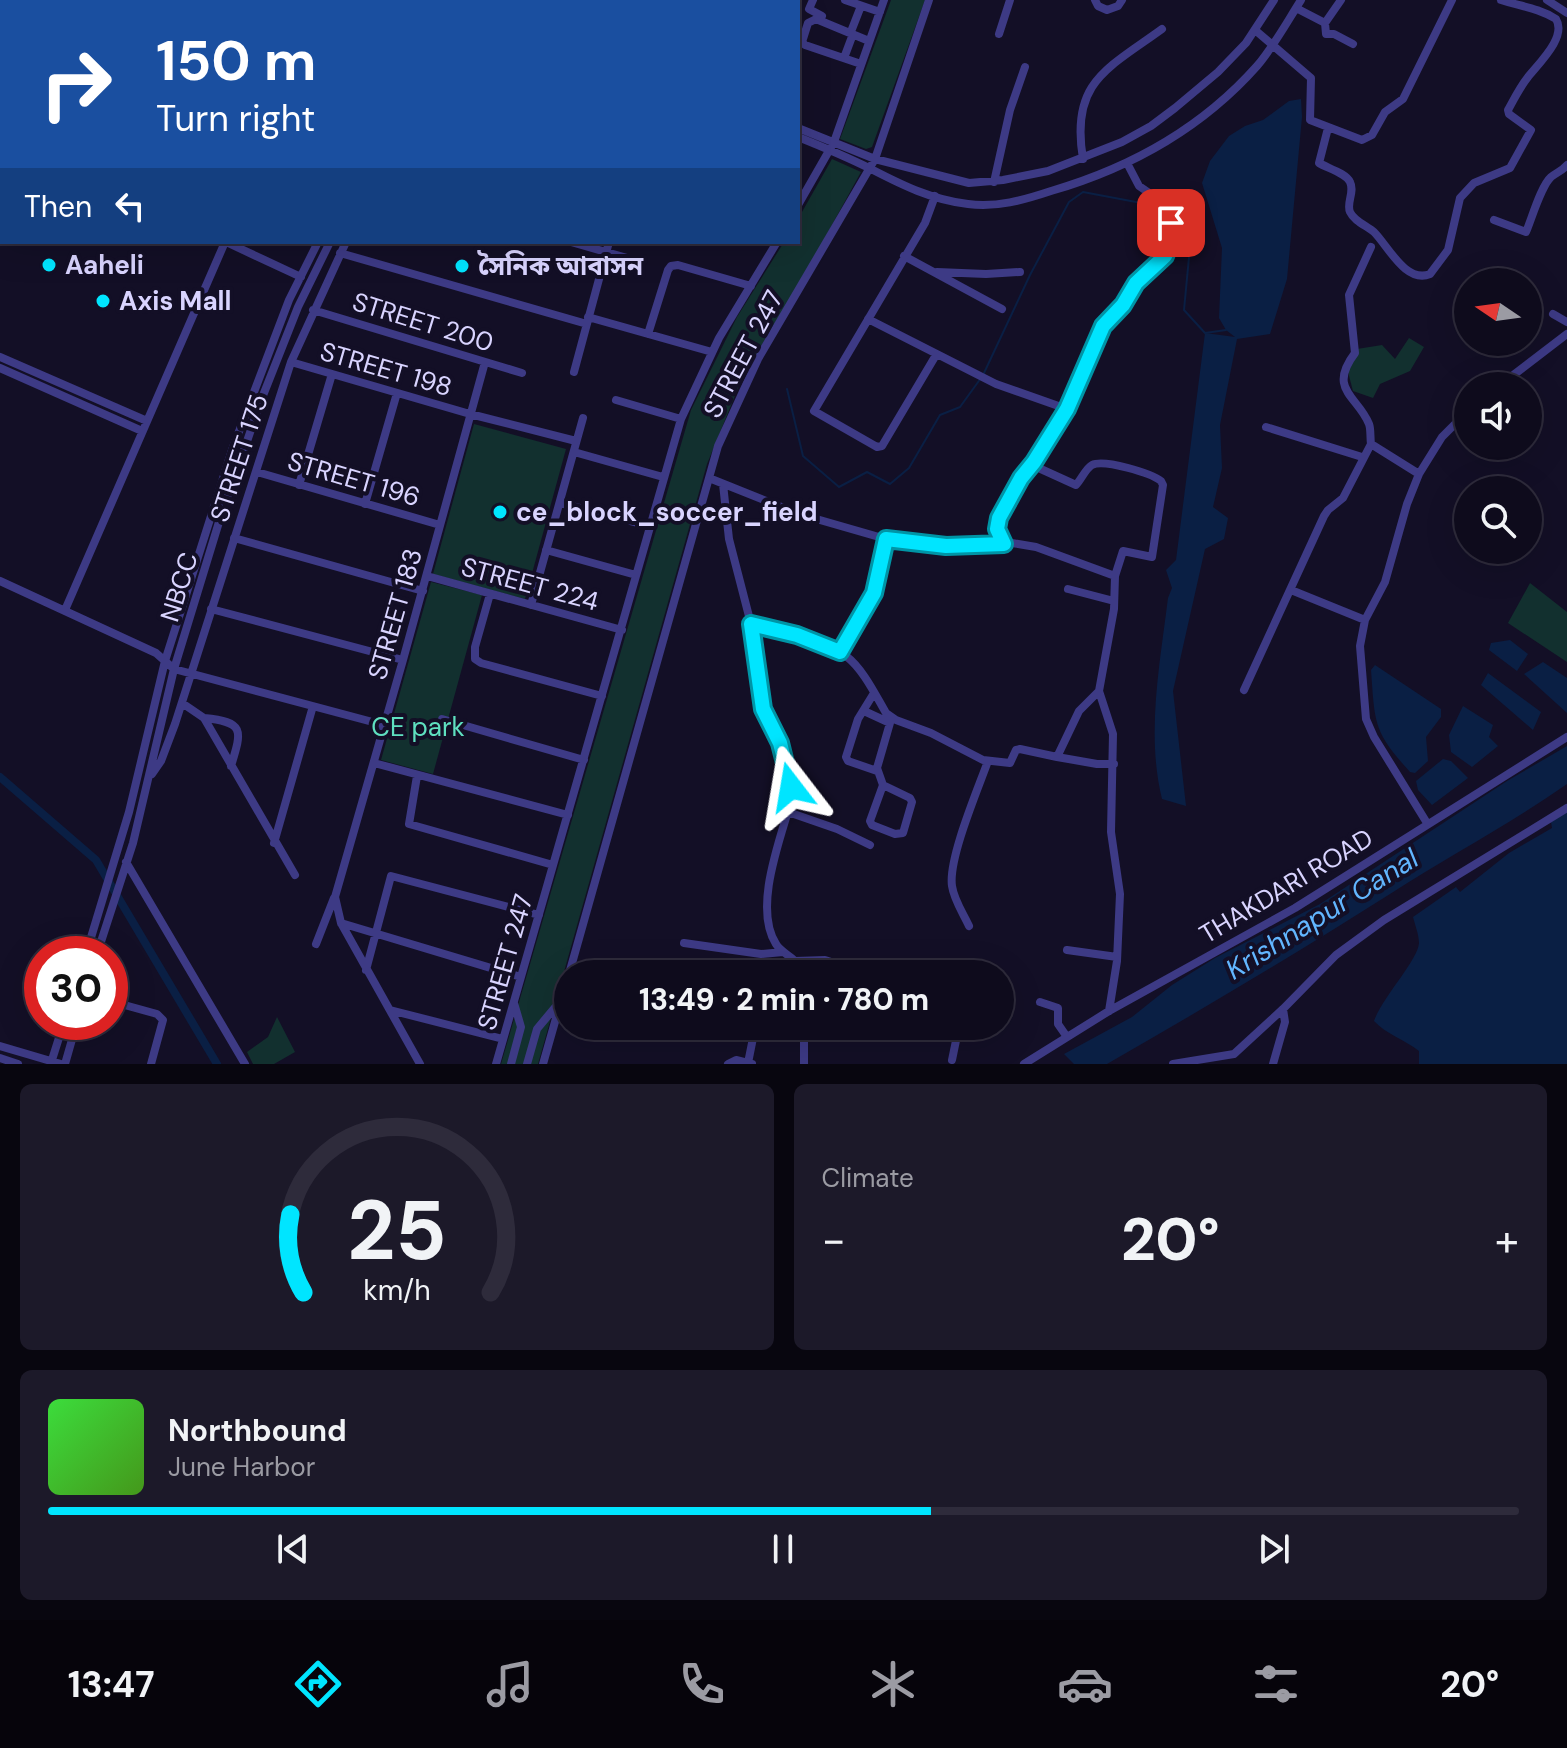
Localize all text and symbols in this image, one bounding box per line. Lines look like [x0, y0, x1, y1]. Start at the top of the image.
text: 150 m [156, 24, 317, 97]
icon: right [24, 32, 128, 136]
text: Turn right [156, 95, 315, 142]
icon: left [108, 184, 152, 228]
text: Then [24, 187, 92, 226]
pin [1137, 189, 1205, 257]
icon: arrive [1149, 201, 1193, 245]
place label: Aaheli [65, 248, 144, 282]
place label: সৈনিক আবাসন [477, 249, 644, 283]
marker: Aaheli [40, 256, 58, 274]
marker: সৈনিক আবাসন [453, 257, 471, 275]
north arrow [1454, 268, 1542, 356]
map controls [1454, 268, 1542, 564]
place label: Axis Mall [119, 284, 232, 318]
street label: STREET 200 [348, 284, 498, 360]
street label: STREET 247 [695, 284, 791, 424]
marker: Axis Mall [94, 292, 112, 310]
street label: STREET 198 [316, 334, 456, 404]
button: sound [1454, 372, 1542, 460]
street label: STREET 175 [202, 390, 276, 526]
street label: STREET 196 [284, 444, 424, 514]
button: search [1454, 476, 1542, 564]
place label: ce_block_soccer_field [516, 495, 818, 529]
marker: ce_block_soccer_field [491, 503, 509, 521]
street label: STREET 183 [360, 545, 430, 683]
street label: NBCC [152, 548, 206, 626]
street label: STREET 224 [458, 549, 603, 619]
park label: CE park [371, 710, 465, 744]
position arrow [749, 745, 833, 829]
street label: THAKDARI ROAD [1193, 821, 1379, 951]
water label: Krishnapur Canal [1219, 840, 1426, 988]
street label: STREET 247 [469, 890, 541, 1034]
speed limit sign: 30 [24, 936, 128, 1040]
text: 13:49 · 2 min · 780 m [639, 980, 929, 1019]
text: Climate [822, 1161, 914, 1195]
text: 25 [347, 1176, 447, 1285]
text: 20° [1121, 1200, 1220, 1279]
text: − [822, 1211, 846, 1269]
text: + [1495, 1211, 1519, 1269]
text: km/h [363, 1272, 431, 1309]
text: Northbound [168, 1411, 347, 1450]
text: June Harbor [168, 1450, 315, 1484]
icon: previous [271, 1527, 315, 1571]
icon: pause [761, 1527, 805, 1571]
icon: next [1252, 1527, 1296, 1571]
icon: directions [290, 1656, 346, 1712]
icon: music [482, 1656, 538, 1712]
icon: phone [674, 1656, 730, 1712]
icon: climate [865, 1656, 921, 1712]
icon: car [1057, 1656, 1113, 1712]
icon: filters [1248, 1656, 1304, 1712]
text: 13:47 [68, 1661, 155, 1708]
text: 20° [1440, 1661, 1499, 1708]

